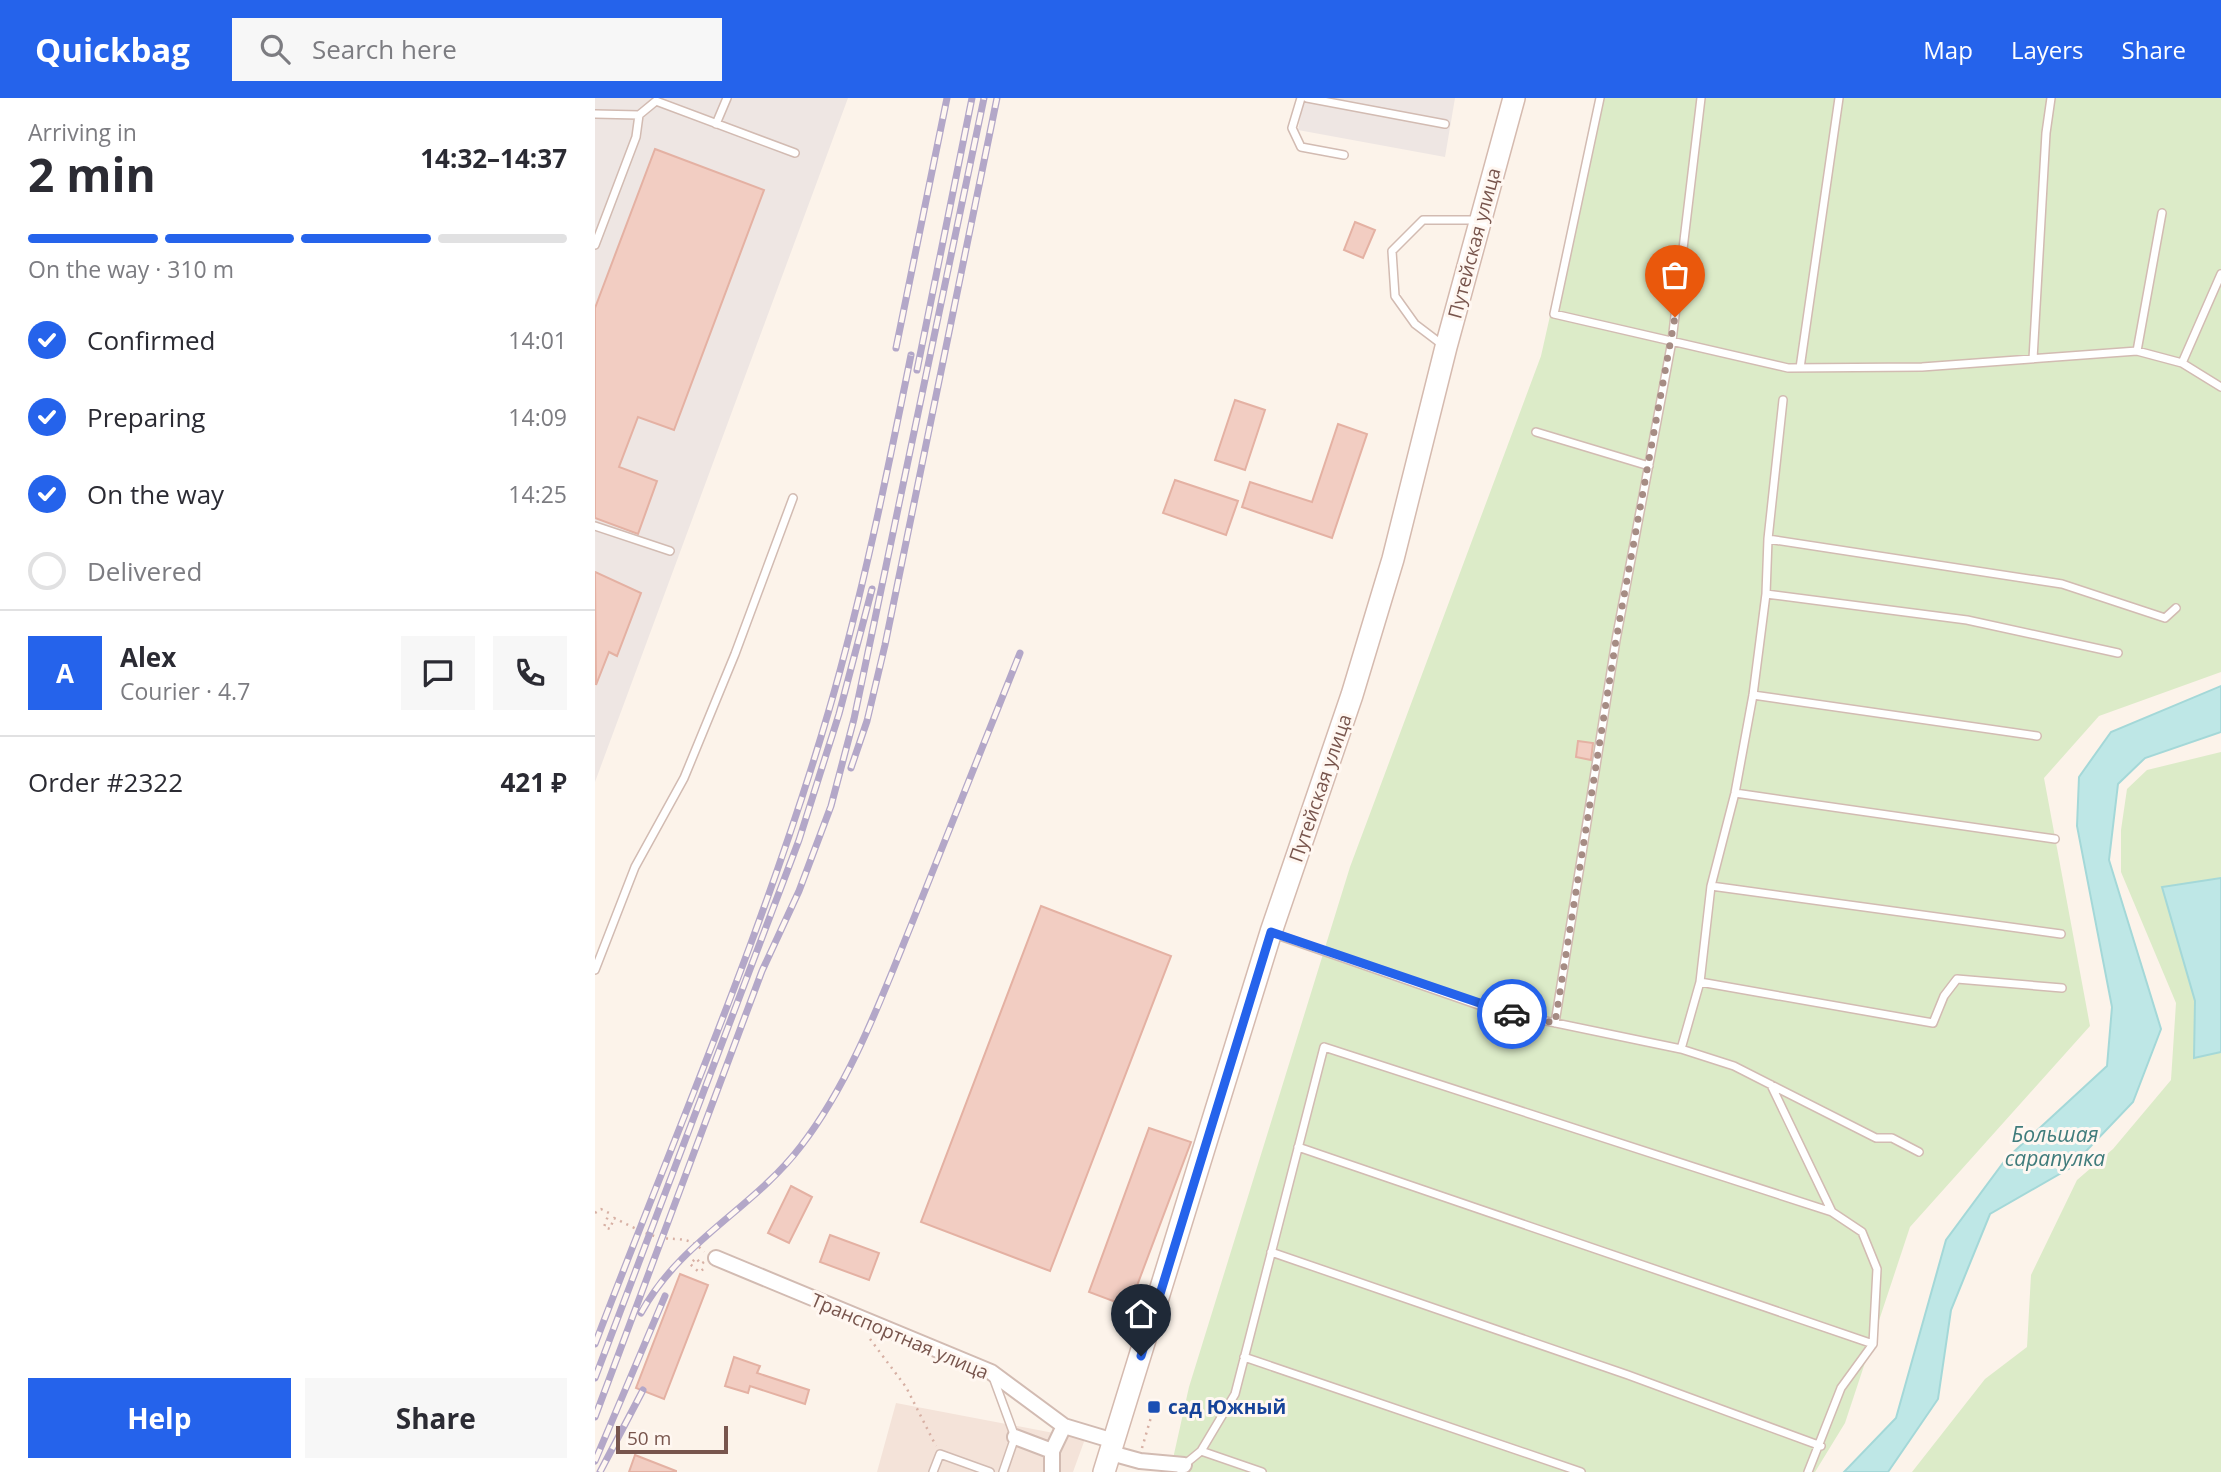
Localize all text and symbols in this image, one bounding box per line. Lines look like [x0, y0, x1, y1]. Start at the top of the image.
search box [232, 18, 722, 81]
text: Quickbag [35, 27, 190, 72]
icon: search [256, 30, 294, 68]
text: Search here [312, 31, 457, 67]
text: Map [1923, 33, 1973, 66]
text: Layers [2011, 33, 2084, 66]
text: Share [2122, 33, 2186, 66]
text: Arriving in [28, 116, 137, 148]
text: 14:32–14:37 [420, 140, 567, 176]
text: 2 min [28, 143, 156, 205]
street label: Путейская улица [1441, 165, 1507, 321]
pin [1645, 245, 1705, 317]
text: On the way · 310 m [28, 253, 234, 285]
icon: bag [1656, 256, 1694, 294]
icon: check [28, 321, 66, 359]
text: Confirmed [87, 322, 215, 358]
text: 14:01 [508, 324, 567, 356]
icon: check [28, 398, 66, 436]
text: Preparing [87, 399, 205, 435]
text: 14:09 [508, 401, 567, 433]
icon: check [28, 475, 66, 513]
text: On the way [87, 476, 224, 512]
text: 14:25 [508, 478, 567, 510]
text: Delivered [87, 553, 202, 589]
button: chat [401, 636, 475, 710]
button: phone [493, 636, 567, 710]
text: Alex [120, 639, 176, 675]
text: A [56, 655, 74, 691]
text: Courier · 4.7 [120, 675, 250, 707]
street label: Путейская улица [1282, 711, 1358, 865]
text: Order #2322 [28, 764, 183, 800]
text: 421 ₽ [501, 764, 567, 800]
courier [1477, 979, 1547, 1049]
icon: car [1493, 995, 1531, 1033]
water label: Большая сарапулка [2005, 1120, 2105, 1172]
pin [1111, 1284, 1171, 1356]
street label: Транспортная улица [807, 1287, 993, 1385]
icon: home [1122, 1295, 1160, 1333]
button: Help [28, 1378, 291, 1458]
button: Share [305, 1378, 567, 1458]
place label: сад Южный [1168, 1394, 1286, 1420]
marker: сад Южный [1146, 1399, 1162, 1415]
scale bar [616, 1423, 728, 1455]
text: 50 m [627, 1425, 671, 1451]

